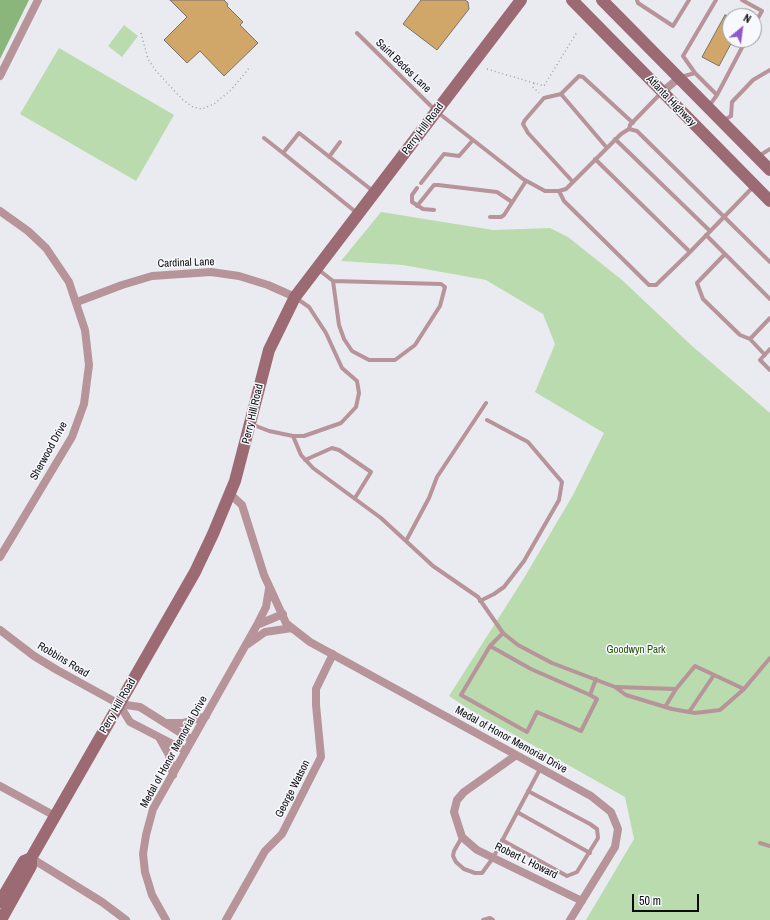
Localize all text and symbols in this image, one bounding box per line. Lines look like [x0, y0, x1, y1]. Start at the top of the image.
north arrow [722, 8, 762, 48]
text: N [741, 11, 754, 26]
street label: Saint Bedes Lane [373, 36, 433, 96]
street label: Atlanta Highway [643, 73, 699, 129]
street label: Perry Hill Road [399, 101, 447, 157]
street label: Cardinal Lane [157, 255, 215, 271]
street label: Perry Hill Road [240, 383, 266, 445]
street label: Sherwood Drive [28, 420, 70, 482]
street label: Robbins Road [35, 639, 91, 681]
park label: Goodwyn Park [606, 643, 666, 657]
street label: Perry Hill Road [97, 676, 139, 736]
street label: Medal of Honor Memorial Drive [138, 694, 210, 810]
street label: Medal of Honor Memorial Drive [453, 704, 569, 776]
street label: George Watson [273, 758, 313, 820]
street label: Robert L Howard [492, 840, 560, 882]
scale bar [634, 886, 701, 912]
text: 50 m [639, 893, 661, 909]

